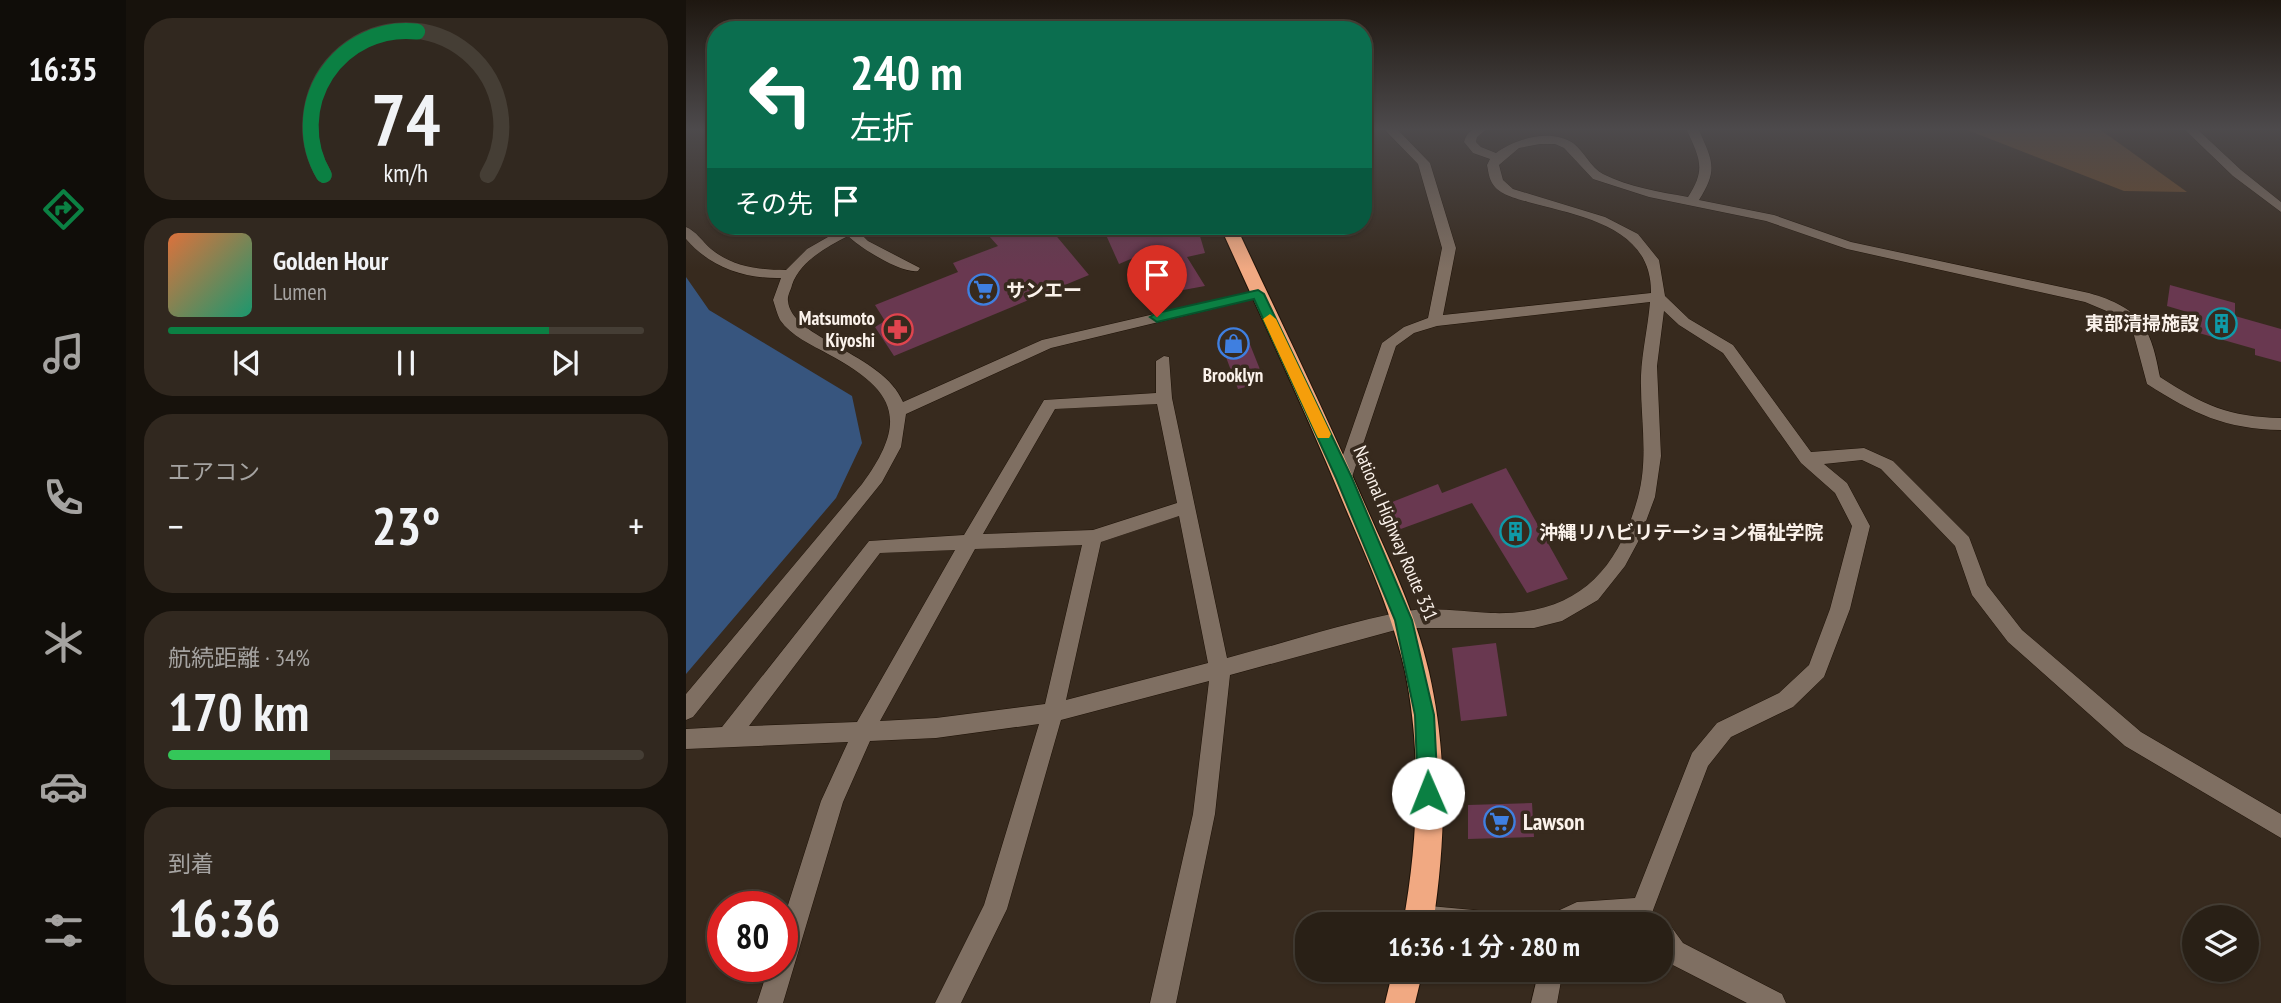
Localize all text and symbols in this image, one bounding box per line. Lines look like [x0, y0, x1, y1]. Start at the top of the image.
text: 240 m [850, 40, 963, 104]
text: 16:35 [28, 48, 98, 90]
icon: left [735, 49, 826, 140]
text: 74 [371, 71, 441, 165]
text: 左折 [850, 106, 914, 148]
text: km/h [384, 157, 428, 189]
icon: arrive [827, 182, 865, 220]
icon: directions [39, 185, 88, 234]
text: その先 [735, 187, 813, 220]
text: Golden Hour [273, 244, 388, 277]
pin [1127, 245, 1187, 317]
icon: arrive [1138, 256, 1176, 294]
supermarket icon: サンエー [966, 273, 1000, 307]
text: Lumen [273, 277, 327, 306]
place label: サンエー [1006, 278, 1082, 302]
place label: Matsumoto Kiyoshi [799, 306, 875, 352]
building icon: 東部清掃施設 [2205, 306, 2239, 340]
place label: 東部清掃施設 [2085, 311, 2199, 335]
pharmacy icon: Matsumoto Kiyoshi [881, 312, 915, 346]
shop icon: Brooklyn [1216, 327, 1250, 361]
icon: music [39, 329, 88, 378]
icon: previous [228, 344, 266, 382]
icon: pause [387, 344, 425, 382]
icon: next [546, 344, 584, 382]
place label: Brooklyn [1203, 363, 1263, 387]
street label: National Highway Route 331 [1348, 442, 1444, 624]
text: エアコン [168, 457, 260, 486]
icon: phone [39, 473, 88, 522]
text: 23° [372, 492, 440, 559]
text: − [168, 501, 184, 550]
text: + [628, 501, 644, 550]
building icon: 沖縄リハビリテーション福祉学院 [1499, 515, 1533, 549]
place label: 沖縄リハビリテーション福祉学院 [1539, 520, 1824, 544]
icon: climate [39, 618, 88, 667]
text: 航続距離 · 34% [168, 643, 310, 672]
text: 170 km [168, 678, 309, 745]
position arrow [1391, 756, 1465, 830]
icon: car [39, 762, 88, 811]
supermarket icon: Lawson [1483, 804, 1517, 838]
place label: Lawson [1523, 807, 1585, 836]
text: 到着 [168, 849, 214, 878]
text: 16:36 [168, 884, 280, 951]
speed limit sign: 80 [707, 891, 798, 982]
map controls [2182, 905, 2259, 982]
button: layers [2182, 905, 2259, 982]
icon: filters [39, 906, 88, 955]
text: 16:36 · 1 分 · 280 m [1388, 930, 1580, 963]

